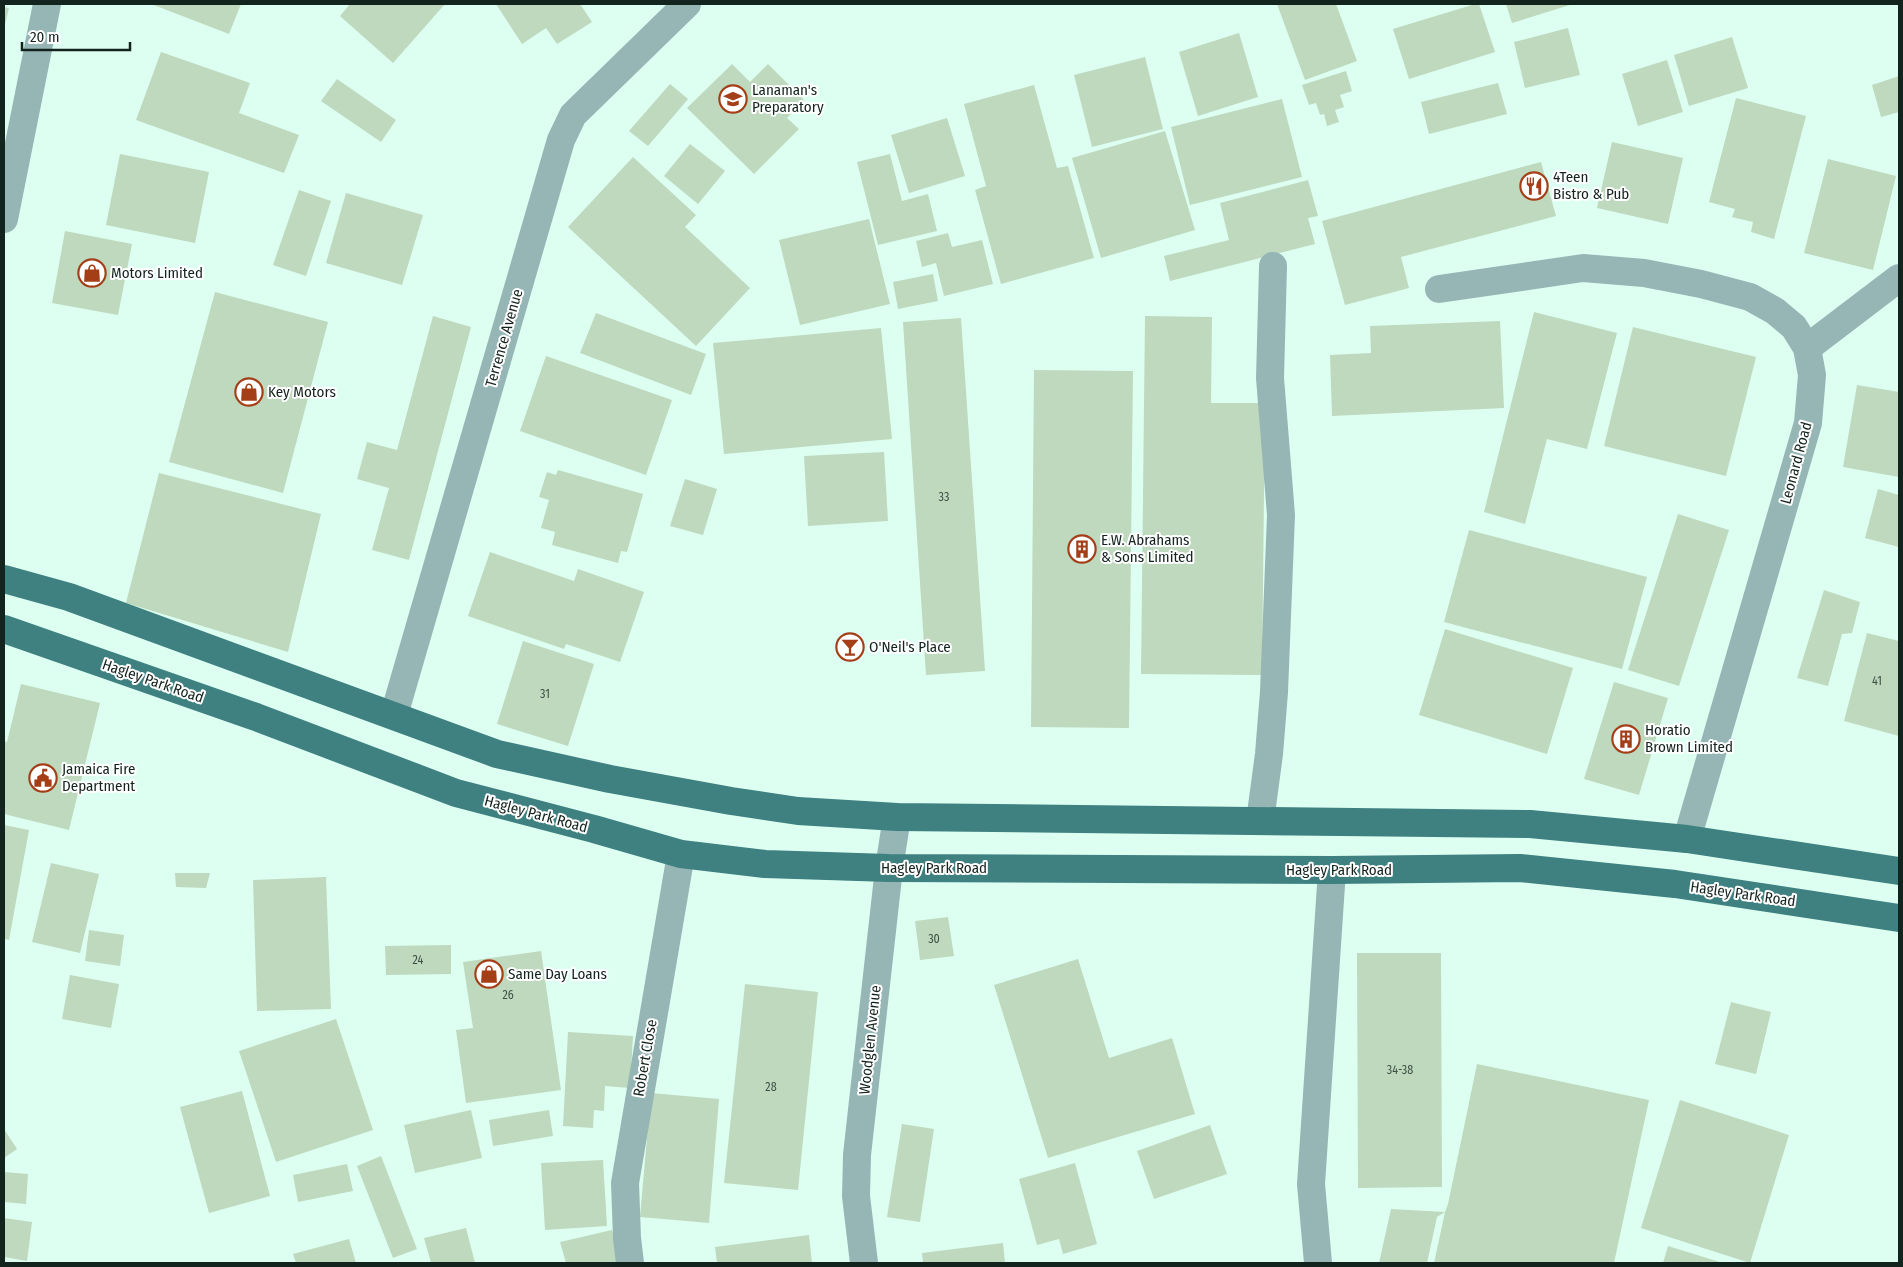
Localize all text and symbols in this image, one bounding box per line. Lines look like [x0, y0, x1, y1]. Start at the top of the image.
scale bar [22, 20, 130, 52]
text: 20 m [30, 28, 60, 46]
place label: Lanaman's Preparatory [752, 81, 824, 116]
school or university icon: Lanaman's Preparatory [718, 84, 748, 114]
place label: 4Teen Bistro & Pub [1553, 168, 1629, 203]
restaurant icon: 4Teen Bistro & Pub [1519, 171, 1549, 201]
shop icon: Motors Limited [77, 258, 107, 288]
place label: Motors Limited [111, 264, 203, 282]
street label: Terrence Avenue [481, 287, 527, 389]
shop icon: Key Motors [234, 377, 264, 407]
place label: Key Motors [268, 383, 336, 401]
street label: Leonard Road [1776, 420, 1816, 506]
house number: 33 [939, 490, 949, 504]
place label: E.W. Abrahams & Sons Limited [1101, 531, 1194, 566]
building icon: E.W. Abrahams & Sons Limited [1067, 534, 1097, 564]
bar icon: O'Neil's Place [835, 632, 865, 662]
place label: O'Neil's Place [869, 638, 951, 656]
street label: Hagley Park Road [100, 655, 206, 707]
house number: 41 [1872, 674, 1882, 688]
house number: 31 [540, 687, 550, 701]
place label: Horatio Brown Limited [1645, 721, 1733, 756]
building icon: Horatio Brown Limited [1611, 724, 1641, 754]
place label: Jamaica Fire Department [62, 760, 135, 795]
public building icon: Jamaica Fire Department [28, 763, 58, 793]
street label: Hagley Park Road [482, 792, 590, 836]
street label: Hagley Park Road [881, 859, 987, 877]
street label: Hagley Park Road [1286, 861, 1392, 879]
street label: Hagley Park Road [1689, 878, 1797, 910]
house number: 30 [928, 932, 940, 946]
house number: 24 [413, 953, 424, 967]
shop icon: Same Day Loans [474, 959, 504, 989]
place label: Same Day Loans [508, 965, 607, 983]
street label: Woodglen Avenue [855, 984, 885, 1096]
house number: 26 [502, 988, 514, 1002]
street label: Robert Close [629, 1018, 661, 1098]
house number: 34-38 [1387, 1063, 1413, 1077]
house number: 28 [765, 1080, 777, 1094]

